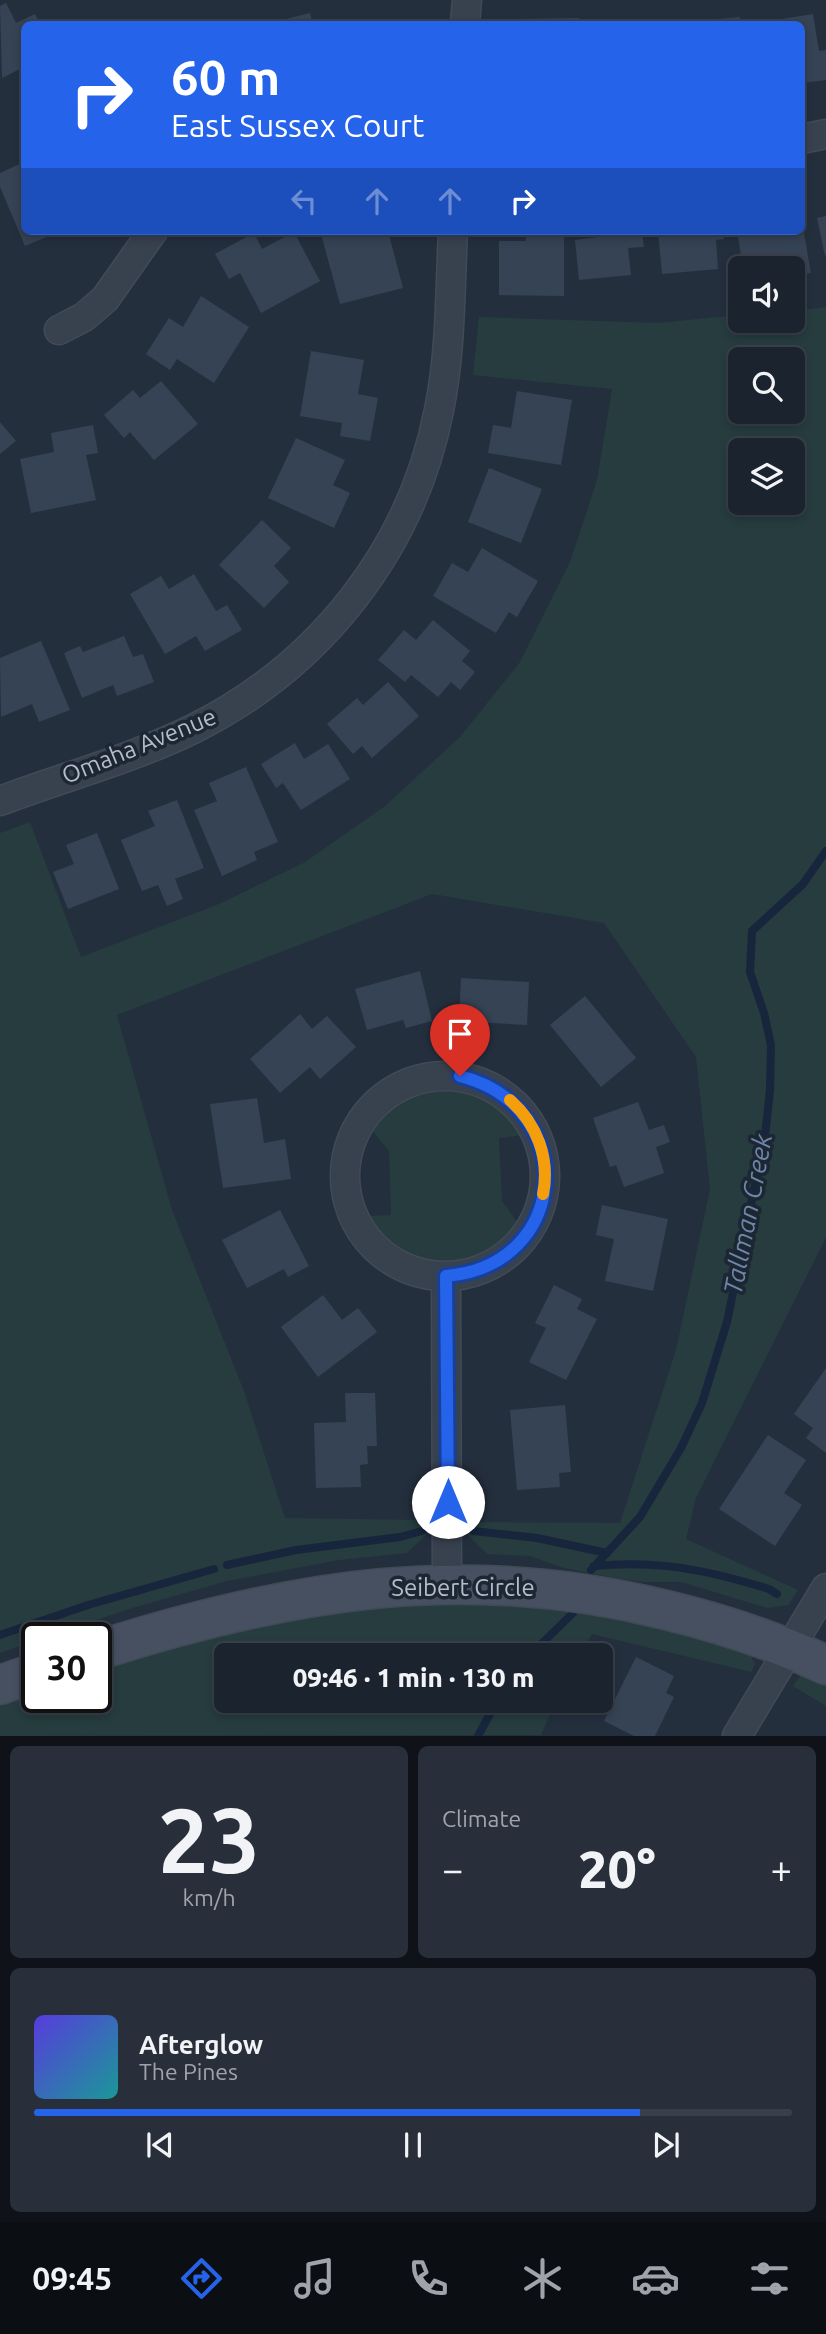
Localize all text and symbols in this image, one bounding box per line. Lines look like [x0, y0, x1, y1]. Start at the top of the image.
icon: right [56, 49, 147, 140]
text: 60 m [171, 49, 280, 104]
text: East Sussex Court [171, 107, 424, 143]
icon: left [285, 182, 323, 220]
icon: ahead [358, 182, 396, 220]
icon: ahead [431, 182, 469, 220]
icon: right [504, 182, 542, 220]
map controls [728, 256, 805, 515]
button: sound [728, 256, 805, 333]
button: search [728, 347, 805, 424]
button: layers [728, 438, 805, 515]
street label: Omaha Avenue [58, 702, 220, 789]
pin [430, 1004, 490, 1076]
icon: arrive [441, 1015, 479, 1053]
water label: Tallman Creek [718, 1130, 777, 1297]
position arrow [411, 1465, 485, 1539]
street label: Seibert Circle [391, 1574, 535, 1601]
speed limit sign: 30 [21, 1622, 112, 1713]
text: 09:46 · 1 min · 130 m [293, 1663, 534, 1692]
text: 23 [158, 1788, 260, 1890]
text: Climate [442, 1806, 521, 1831]
text: 20° [578, 1840, 656, 1898]
text: − [442, 1848, 463, 1890]
text: + [771, 1848, 792, 1890]
text: km/h [182, 1885, 236, 1910]
text: Afterglow [139, 2030, 263, 2059]
text: The Pines [139, 2059, 238, 2084]
icon: previous [141, 2126, 179, 2164]
icon: pause [394, 2126, 432, 2164]
icon: next [647, 2126, 685, 2164]
icon: directions [177, 2254, 226, 2303]
icon: music [290, 2254, 339, 2303]
icon: phone [404, 2254, 453, 2303]
icon: climate [518, 2254, 567, 2303]
icon: car [631, 2254, 680, 2303]
icon: filters [745, 2254, 794, 2303]
text: 09:45 [32, 2260, 112, 2296]

